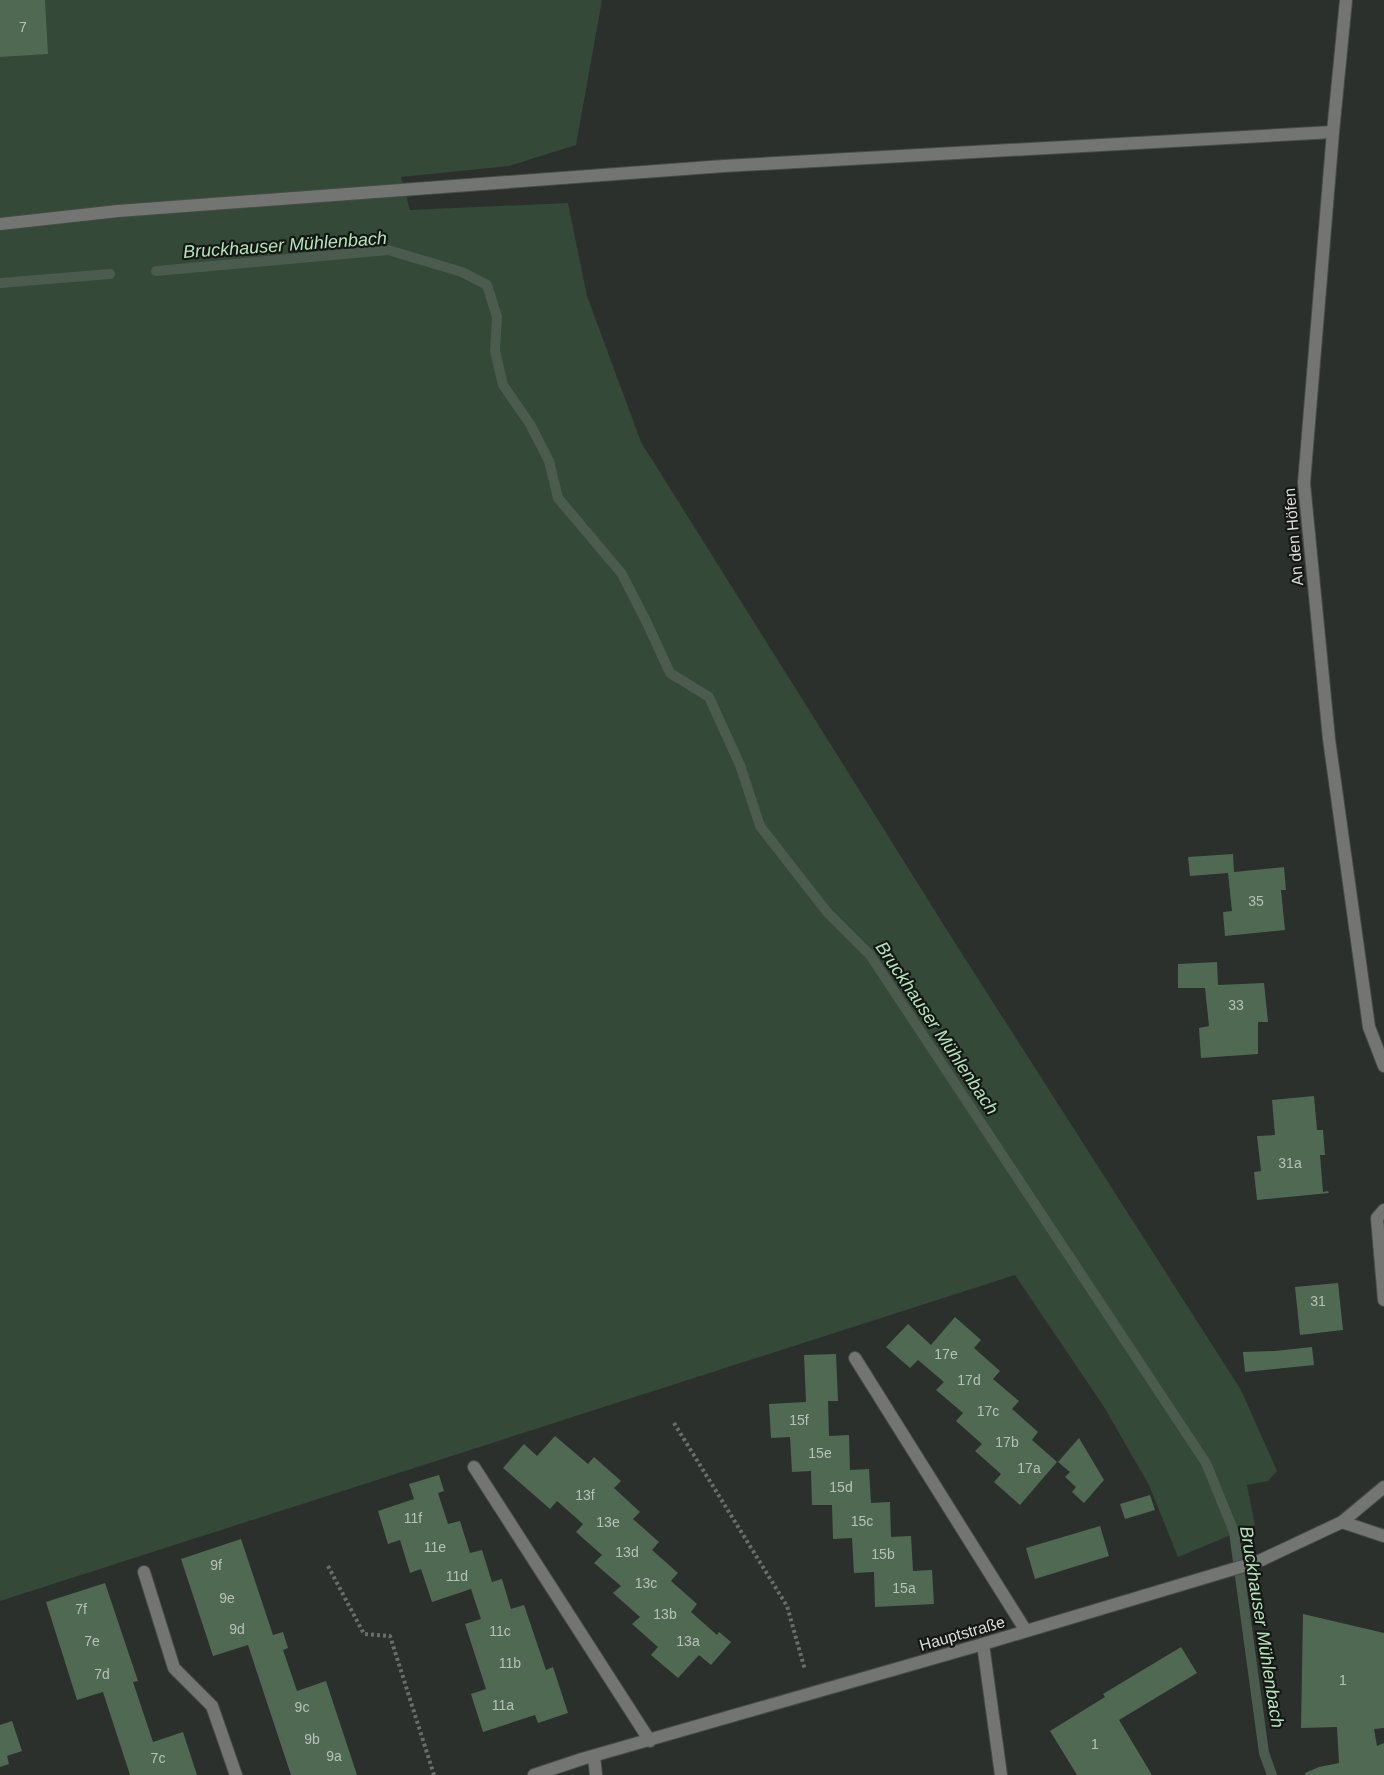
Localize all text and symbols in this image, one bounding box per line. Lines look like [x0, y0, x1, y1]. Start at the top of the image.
house number: 7 [19, 19, 27, 35]
water label: Bruckhauser Mühlenbach [182, 228, 388, 262]
street label: An den Höfen [1281, 487, 1306, 586]
house number: 35 [1248, 893, 1264, 909]
water label: Bruckhauser Mühlenbach [872, 938, 1002, 1118]
house number: 33 [1228, 997, 1244, 1013]
house number: 31a [1278, 1155, 1302, 1171]
house number: 31 [1310, 1293, 1326, 1309]
house number: 17e [934, 1346, 958, 1362]
house number: 17d [957, 1372, 981, 1388]
house number: 17c [977, 1403, 999, 1419]
house number: 15f [789, 1412, 809, 1428]
house number: 17b [995, 1434, 1019, 1450]
house number: 15e [808, 1445, 832, 1461]
house number: 17a [1017, 1460, 1041, 1476]
house number: 15d [829, 1479, 853, 1495]
house number: 13f [575, 1487, 595, 1503]
house number: 11f [404, 1510, 422, 1526]
house number: 15c [851, 1513, 873, 1529]
house number: 13e [596, 1514, 620, 1530]
water label: Bruckhauser Mühlenbach [1236, 1525, 1288, 1729]
house number: 11e [424, 1539, 446, 1555]
house number: 13d [615, 1544, 639, 1560]
house number: 15b [871, 1546, 895, 1562]
house number: 9f [210, 1557, 222, 1573]
house number: 11d [446, 1568, 468, 1584]
house number: 13c [635, 1575, 657, 1591]
house number: 15a [892, 1580, 916, 1596]
house number: 9e [219, 1590, 235, 1606]
house number: 7f [75, 1601, 87, 1617]
house number: 13b [653, 1606, 677, 1622]
street label: Hauptstraße [917, 1613, 1007, 1654]
house number: 9d [229, 1621, 245, 1637]
house number: 11c [489, 1623, 511, 1639]
house number: 7e [84, 1633, 100, 1649]
house number: 13a [676, 1633, 700, 1649]
house number: 11b [499, 1655, 521, 1671]
house number: 7d [94, 1666, 110, 1682]
house number: 1 [1339, 1672, 1347, 1688]
house number: 11a [492, 1697, 514, 1713]
house number: 9c [295, 1699, 309, 1715]
house number: 9b [304, 1731, 320, 1747]
house number: 1 [1091, 1736, 1099, 1752]
house number: 9a [326, 1748, 342, 1764]
house number: 7c [151, 1750, 165, 1766]

